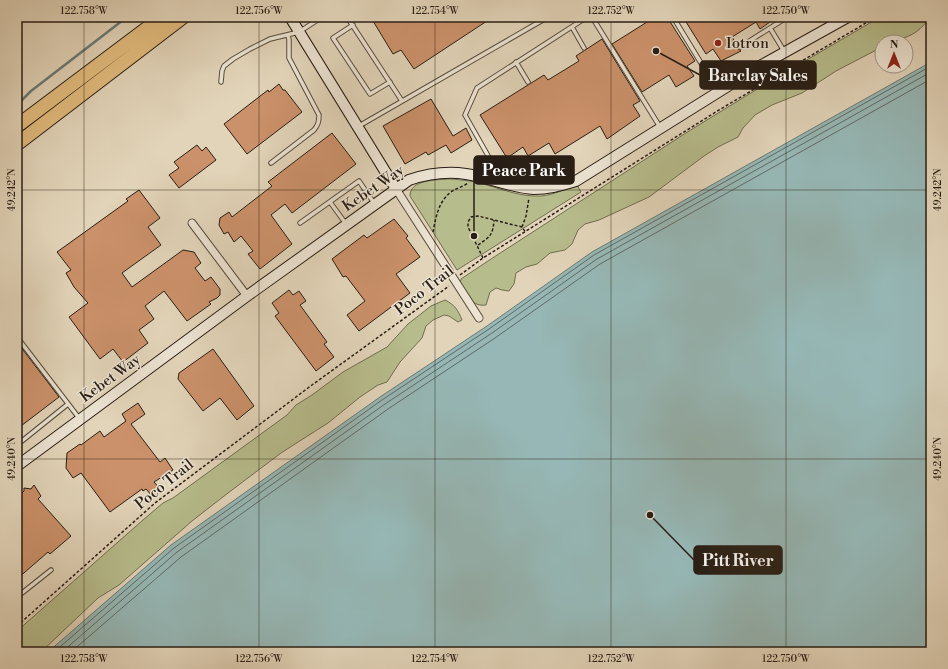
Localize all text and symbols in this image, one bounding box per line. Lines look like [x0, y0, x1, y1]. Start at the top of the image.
text: 122.758°W [60, 5, 109, 17]
text: 122.756°W [235, 5, 284, 17]
text: 122.754°W [411, 5, 460, 17]
text: 122.752°W [588, 5, 635, 17]
text: 122.750°W [762, 5, 811, 17]
place label: Iotron [726, 34, 769, 53]
north arrow [874, 34, 914, 74]
marker: Iotron [713, 38, 723, 48]
text: N [890, 38, 899, 52]
callout: Barclay Sales [700, 61, 816, 89]
text: Barclay Sales [708, 66, 808, 86]
callout: Peace Park [474, 156, 574, 184]
street label: Kebet Way [339, 160, 408, 216]
text: Peace Park [482, 161, 567, 181]
text: 49.242°N [6, 168, 18, 211]
text: 49.242°N [932, 168, 944, 211]
street label: Poco Trail [391, 261, 458, 319]
street label: Kebet Way [76, 350, 145, 407]
text: 49.240°N [6, 437, 18, 481]
text: 49.240°N [932, 437, 944, 481]
street label: Poco Trail [131, 455, 198, 514]
callout: Pitt River [694, 546, 782, 574]
text: Pitt River [702, 551, 774, 571]
text: 122.758°W [60, 653, 109, 665]
text: 122.756°W [235, 653, 284, 665]
text: 122.754°W [411, 653, 460, 665]
text: 122.752°W [588, 653, 635, 665]
text: 122.750°W [762, 653, 811, 665]

